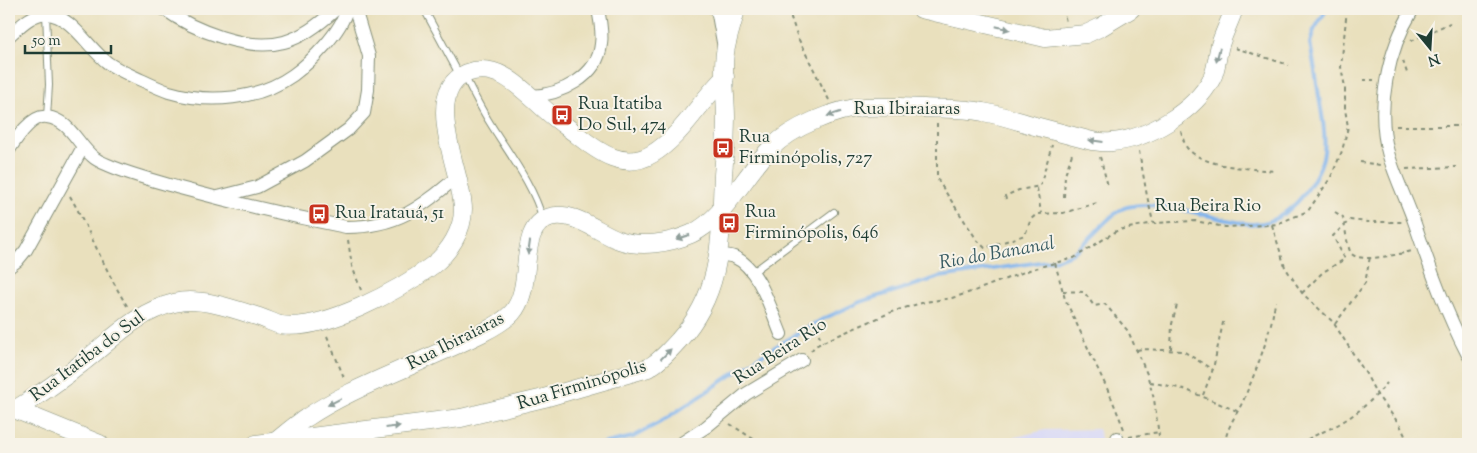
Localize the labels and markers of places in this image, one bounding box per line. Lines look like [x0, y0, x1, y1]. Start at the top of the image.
place label: Rua Itatiba Do Sul, 474 [578, 92, 666, 139]
bus stop icon: Rua Itatiba Do Sul, 474 [550, 103, 574, 127]
place label: Rua Firminópolis, 727 [739, 125, 872, 172]
bus stop icon: Rua Firminópolis, 727 [711, 136, 735, 160]
place label: Rua Firminópolis, 646 [745, 200, 878, 247]
place label: Rua Iratauá, 51 [335, 201, 444, 227]
bus stop icon: Rua Iratauá, 51 [307, 202, 331, 226]
bus stop icon: Rua Firminópolis, 646 [717, 211, 741, 235]

